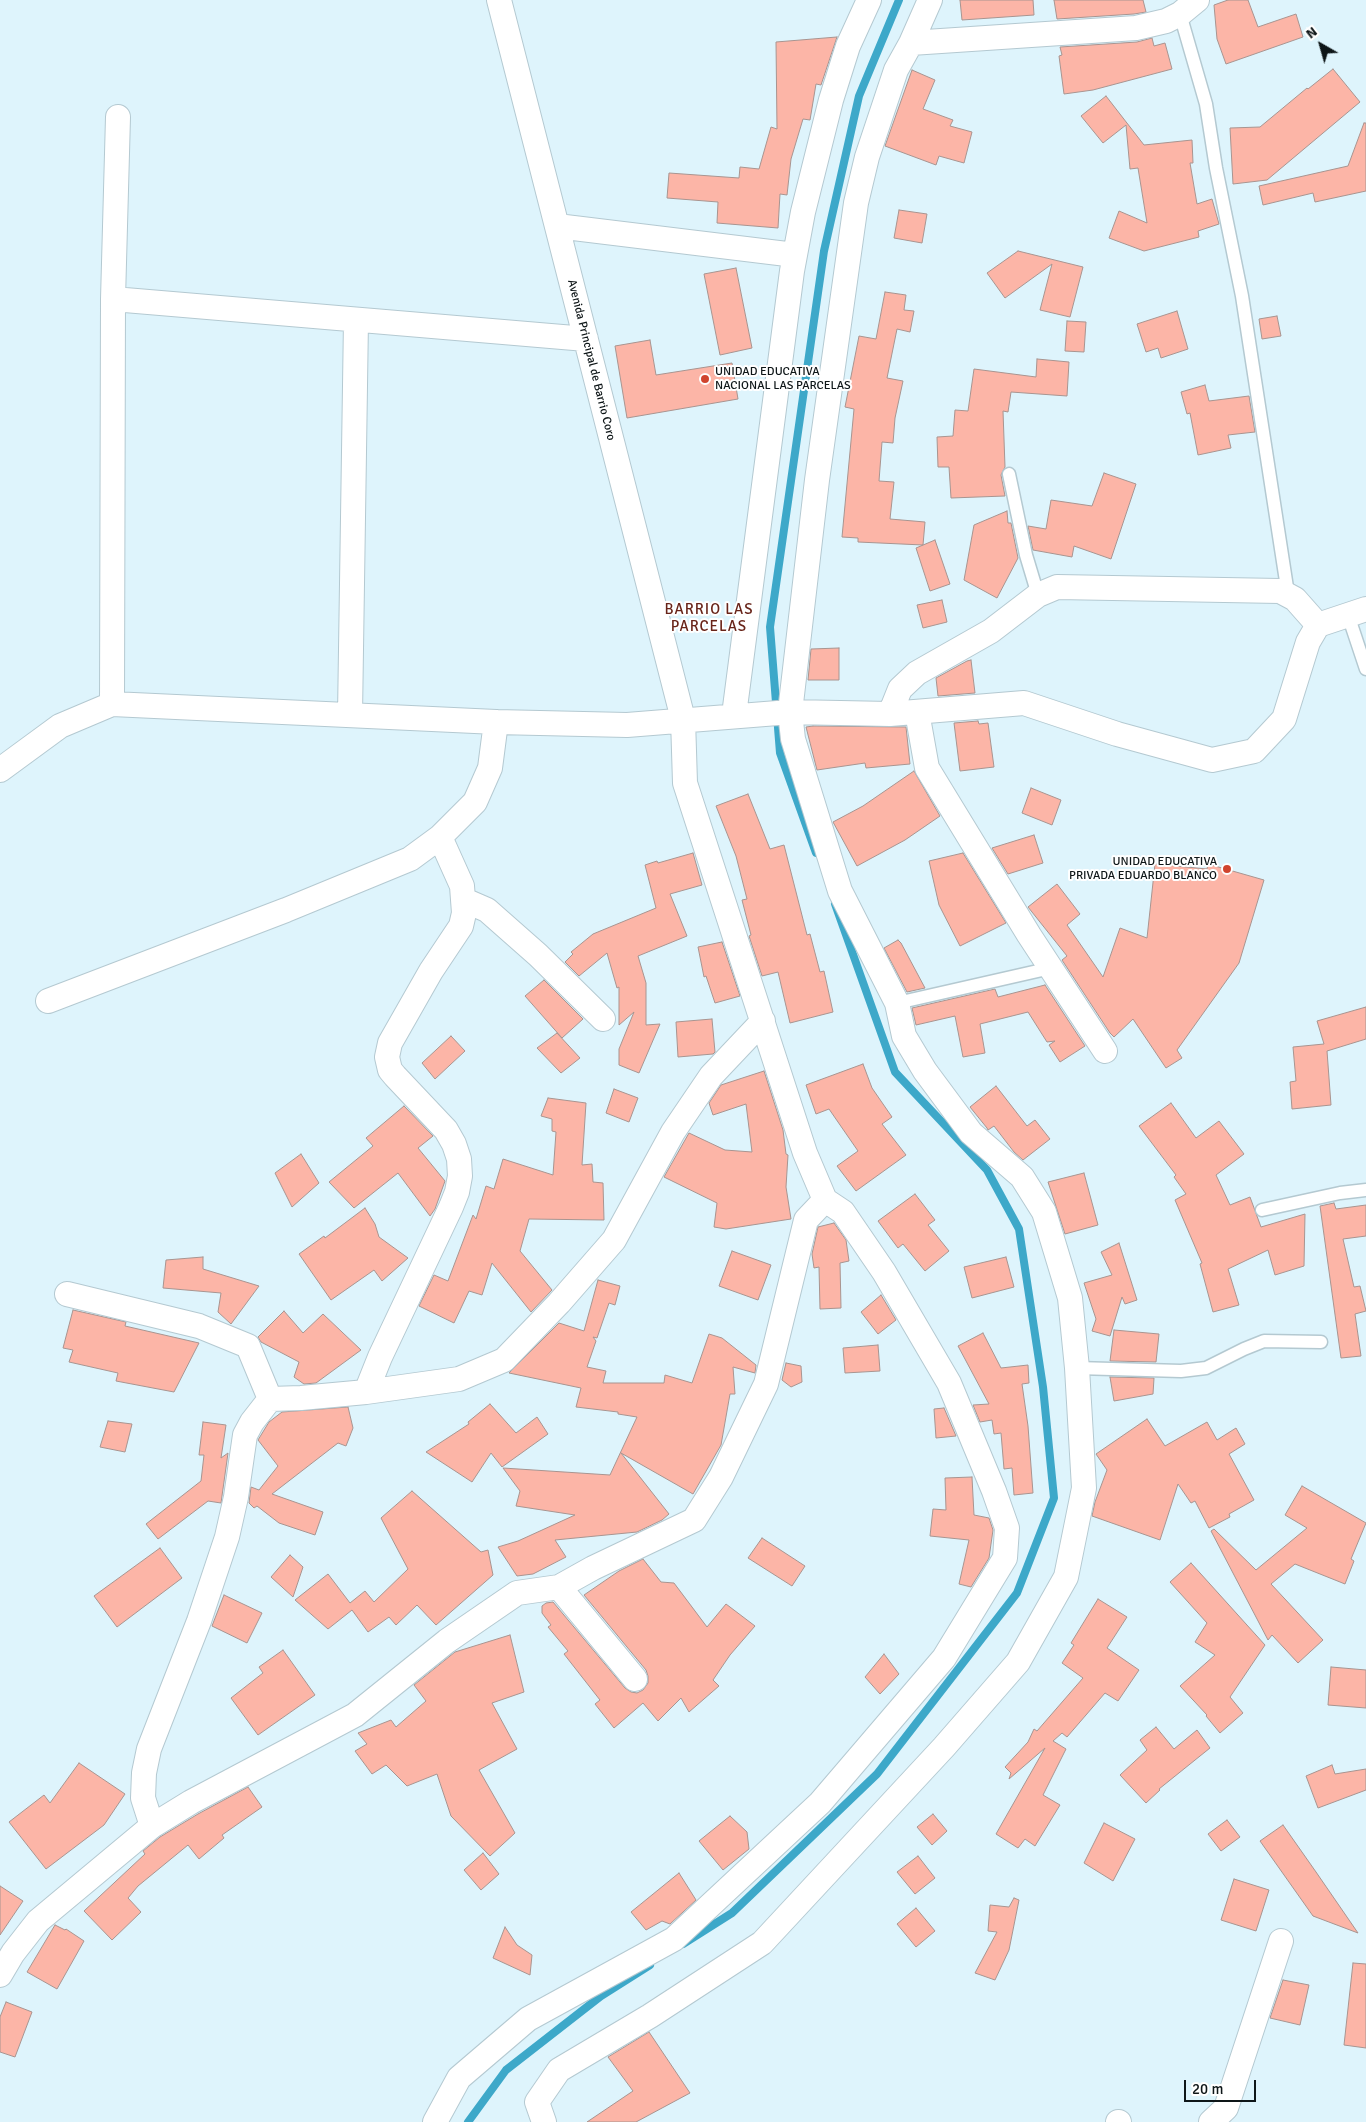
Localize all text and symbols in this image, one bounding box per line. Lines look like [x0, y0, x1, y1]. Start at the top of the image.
north arrow [1296, 20, 1346, 70]
text: N [1302, 23, 1321, 42]
street label: Avenida Principal de Barrio Coro [564, 278, 618, 442]
place label: UNIDAD EDUCATIVA NACIONAL LAS PARCELAS [715, 365, 851, 393]
marker: UNIDAD EDUCATIVA NACIONAL LAS PARCELAS [699, 373, 711, 385]
district label: BARRIO LAS PARCELAS [663, 601, 755, 636]
place label: UNIDAD EDUCATIVA PRIVADA EDUARDO BLANCO [1069, 855, 1217, 883]
marker: UNIDAD EDUCATIVA PRIVADA EDUARDO BLANCO [1221, 863, 1233, 875]
scale bar [1186, 2070, 1258, 2102]
text: 20 m [1192, 2080, 1223, 2098]

